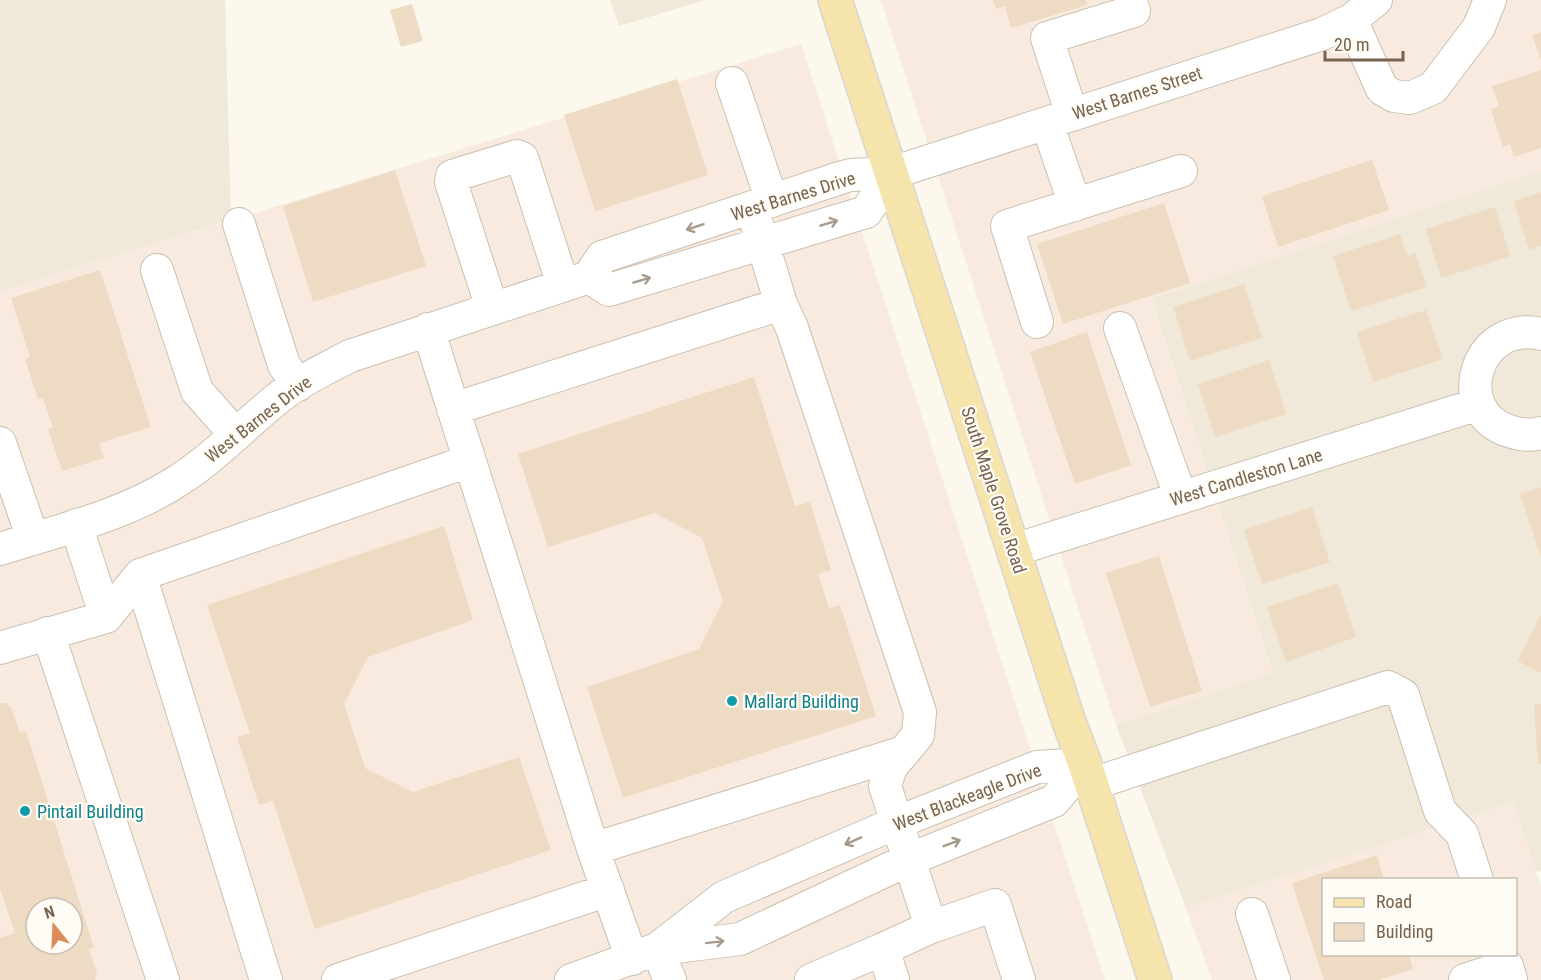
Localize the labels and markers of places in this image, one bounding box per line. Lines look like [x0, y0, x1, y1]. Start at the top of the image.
place label: Mallard Building [744, 691, 859, 712]
marker: Mallard Building [725, 694, 739, 708]
place label: Pintail Building [37, 801, 144, 822]
marker: Pintail Building [18, 804, 32, 818]

